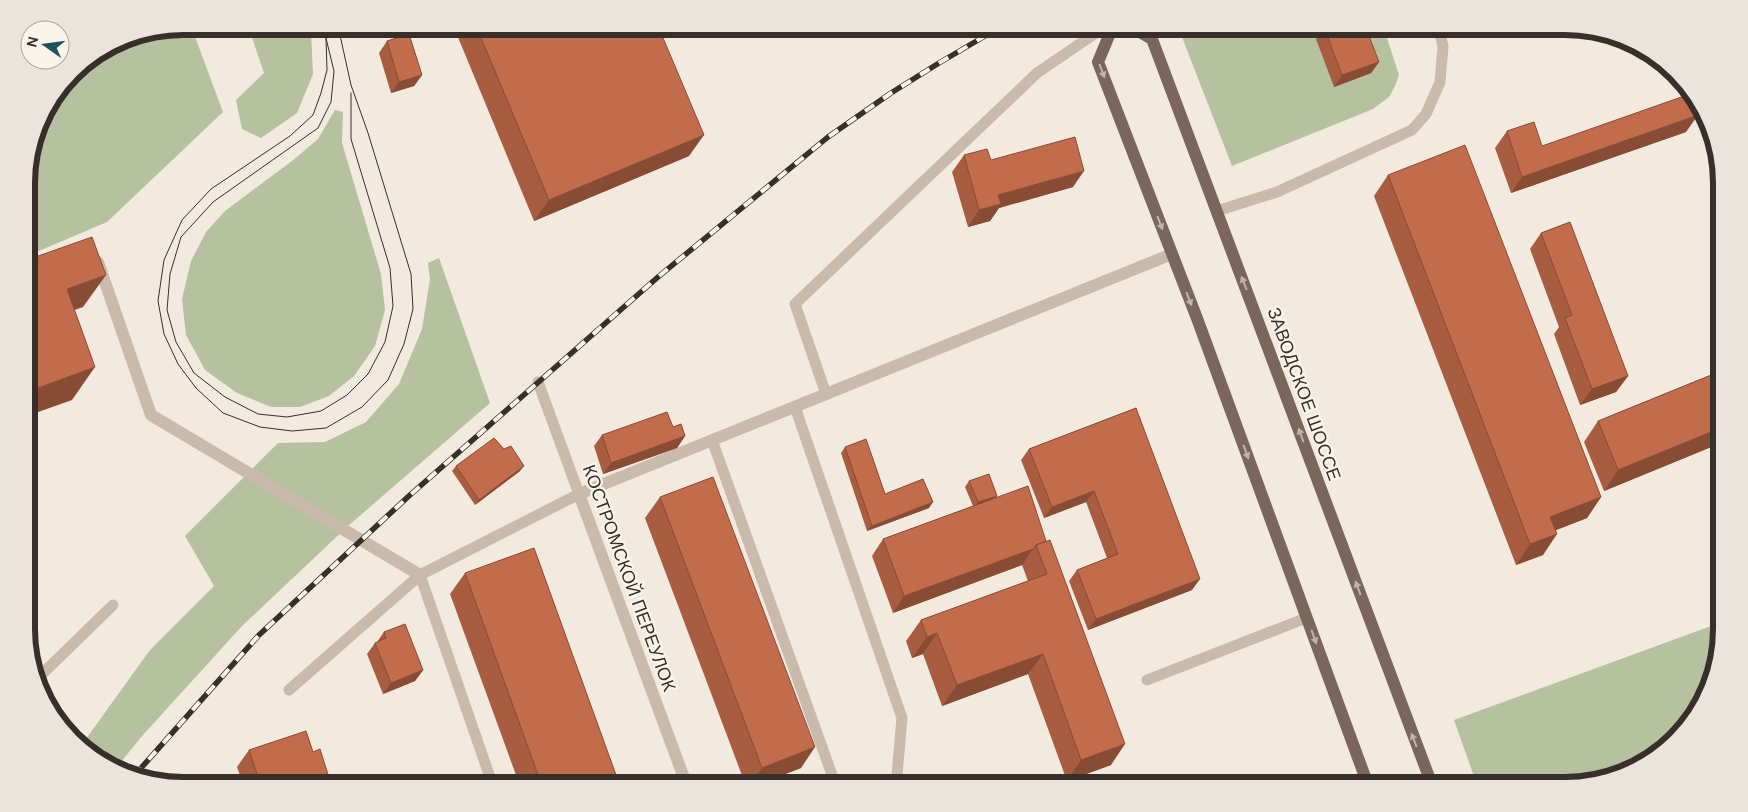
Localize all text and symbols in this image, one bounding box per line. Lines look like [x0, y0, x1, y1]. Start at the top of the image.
north arrow [20, 20, 70, 70]
text: N [22, 35, 42, 49]
one-way arrow [1098, 64, 1106, 79]
one-way arrow [1156, 216, 1164, 231]
one-way arrow [1240, 275, 1248, 290]
one-way arrow [1186, 292, 1194, 307]
street label: ЗАВОДСКОЕ ШОССЕ [1261, 304, 1347, 484]
one-way arrow [1297, 428, 1304, 443]
one-way arrow [1242, 445, 1250, 460]
street label: КОСТРОМСКОЙ ПЕРЕУЛОК [577, 461, 681, 695]
one-way arrow [1353, 581, 1361, 595]
one-way arrow [1311, 630, 1318, 645]
one-way arrow [1410, 733, 1418, 747]

